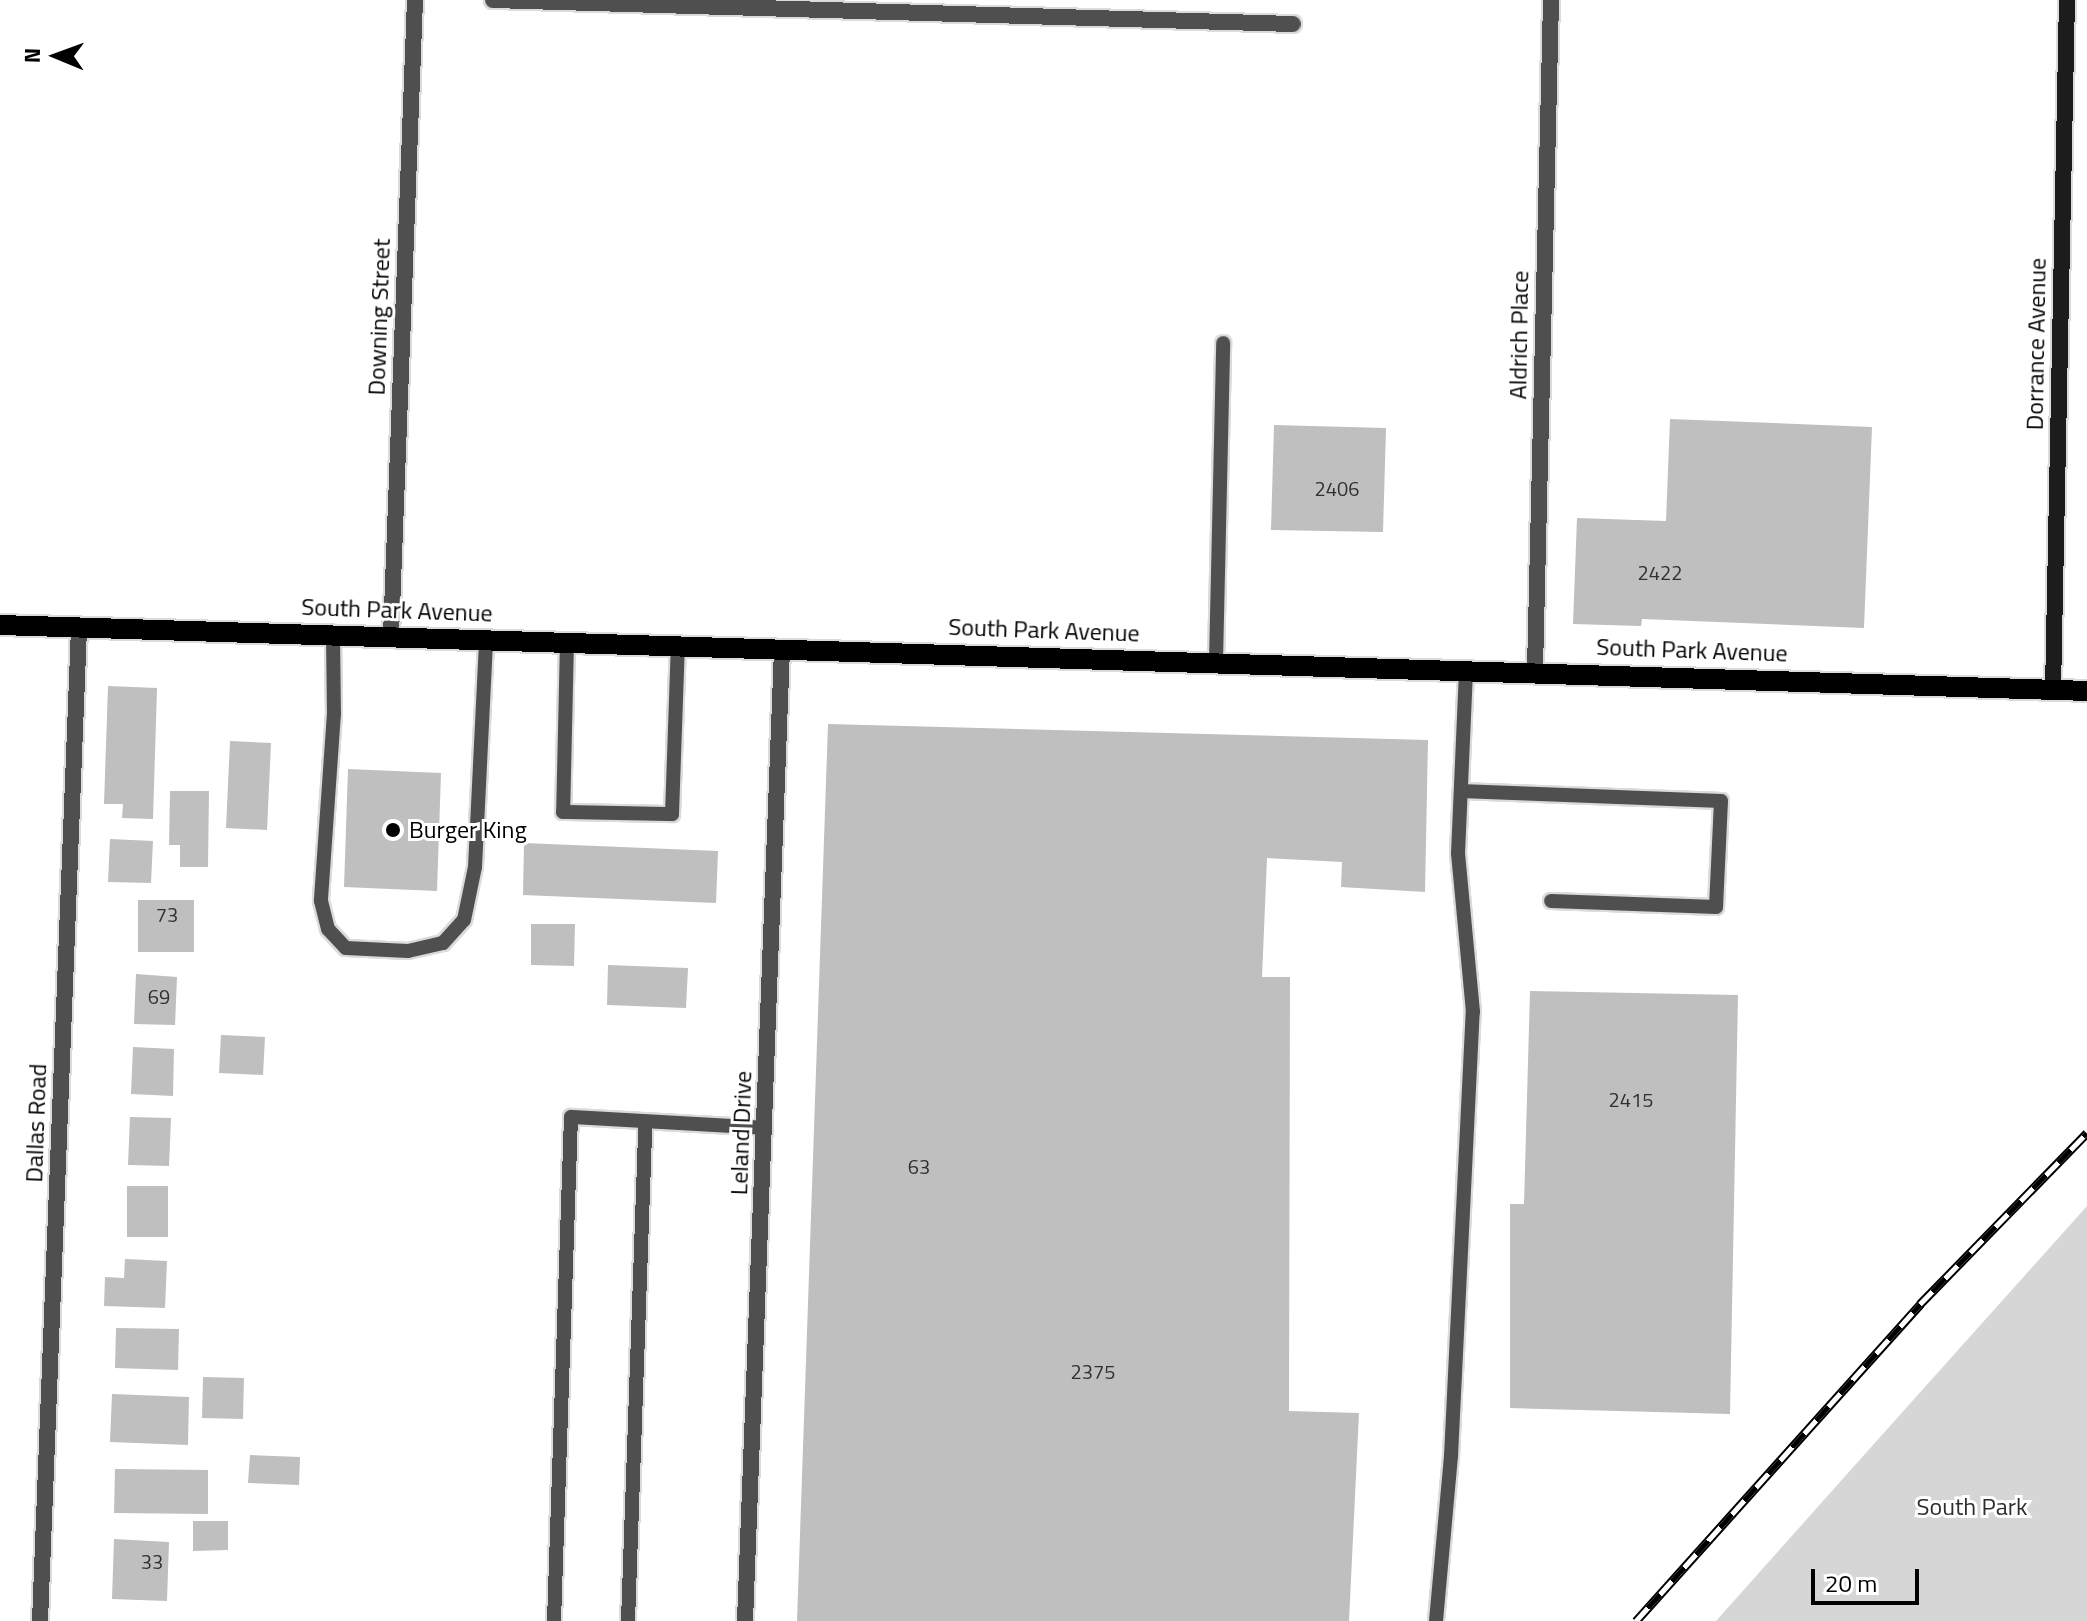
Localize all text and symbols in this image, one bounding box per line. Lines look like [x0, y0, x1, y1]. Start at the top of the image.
north arrow [16, 16, 96, 96]
text: N [15, 48, 49, 64]
street label: Downing Street [362, 238, 396, 396]
street label: Dorrance Avenue [2020, 258, 2052, 430]
street label: Aldrich Place [1503, 270, 1535, 400]
house number: 2406 [1315, 476, 1359, 500]
house number: 2422 [1638, 560, 1682, 584]
street label: South Park Avenue [301, 592, 493, 628]
street label: South Park Avenue [948, 612, 1140, 648]
street label: South Park Avenue [1596, 632, 1788, 668]
place label: Burger King [409, 816, 527, 844]
marker: Burger King [384, 821, 402, 839]
house number: 73 [156, 902, 178, 926]
house number: 69 [148, 984, 170, 1008]
street label: Dallas Road [20, 1063, 52, 1183]
street label: Leland Drive [724, 1070, 758, 1196]
house number: 2415 [1609, 1087, 1653, 1111]
house number: 63 [908, 1154, 930, 1178]
house number: 2375 [1071, 1359, 1115, 1383]
park label: South Park [1917, 1493, 2027, 1521]
house number: 33 [141, 1549, 163, 1573]
scale bar [1815, 1553, 1923, 1603]
text: 20 m [1825, 1565, 1877, 1601]

